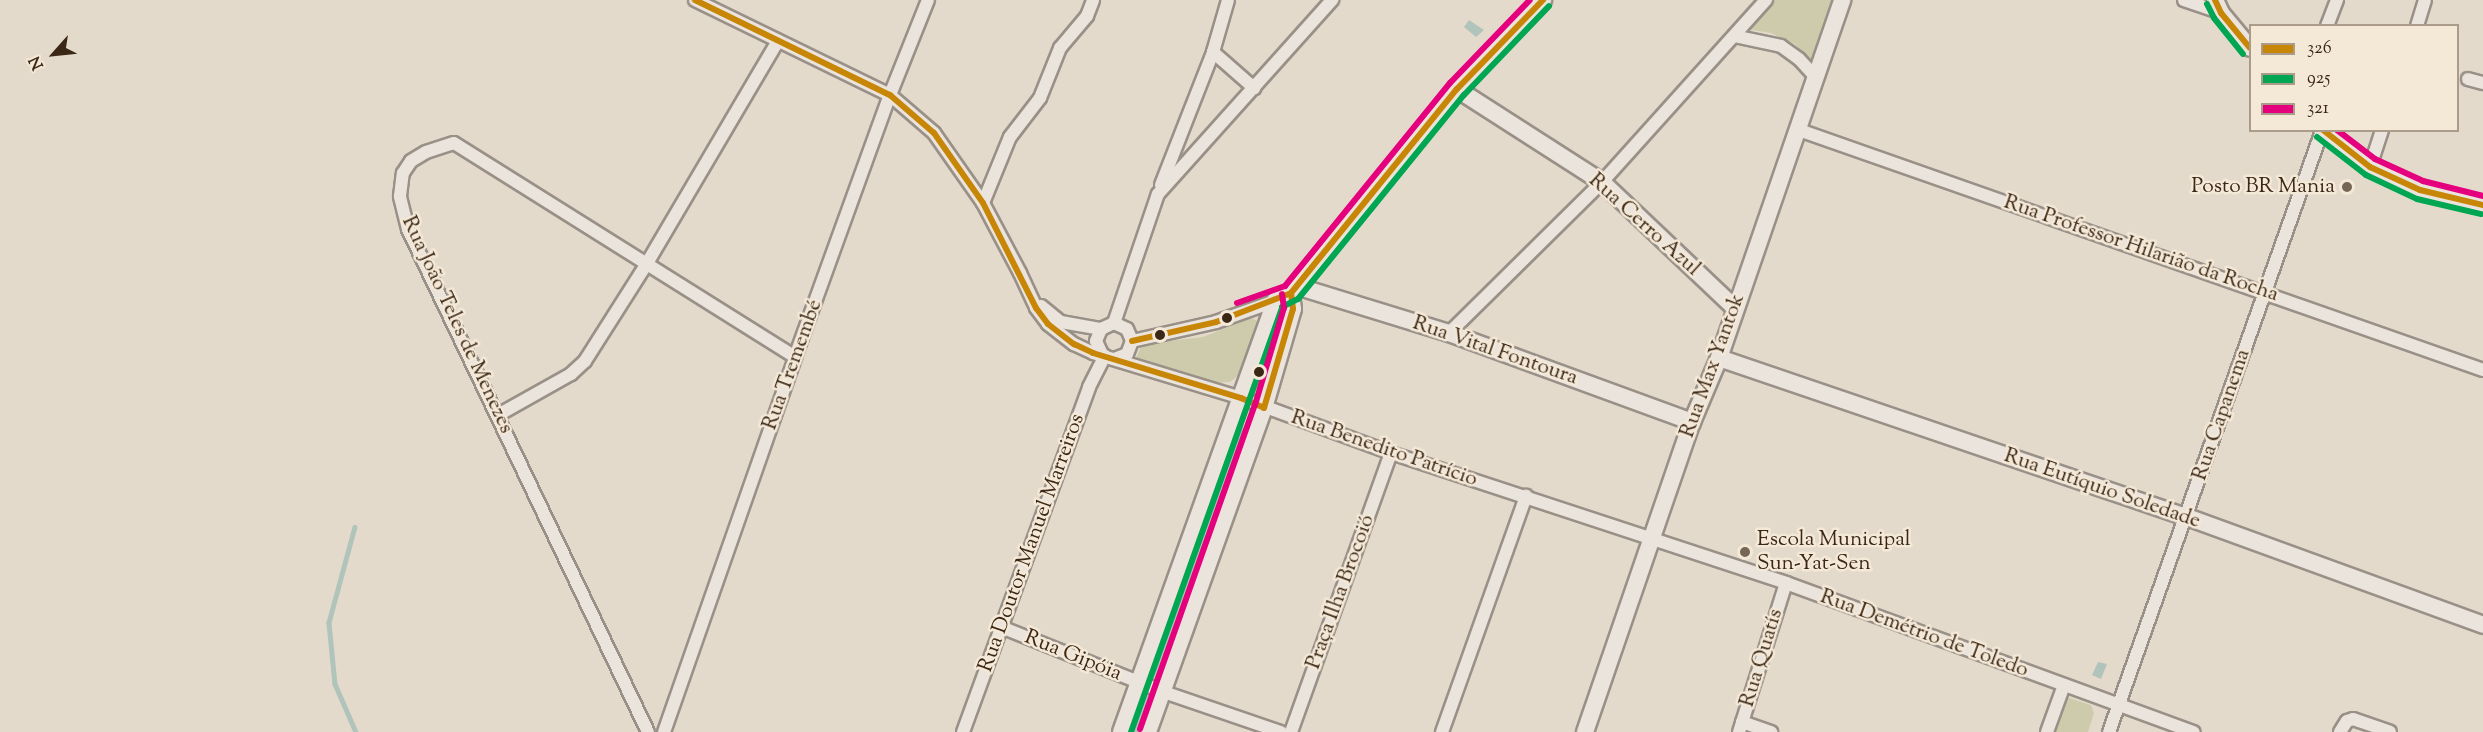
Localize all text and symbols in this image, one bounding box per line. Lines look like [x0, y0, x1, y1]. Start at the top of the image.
north arrow [24, 24, 84, 84]
legend [2249, 24, 2459, 132]
text: 326 [2307, 36, 2332, 62]
text: N [24, 51, 51, 73]
text: 925 [2307, 66, 2330, 92]
text: 321 [2307, 96, 2329, 122]
street label: Rua Cerro Azul [1583, 168, 1705, 282]
place label: Posto BR Mania [2191, 174, 2335, 200]
marker: Posto BR Mania [2340, 180, 2354, 194]
street label: Rua Professor Hilarião da Rocha [2000, 190, 2282, 308]
street label: Rua João Teles de Menezes [395, 212, 519, 438]
street label: Rua Max Yantok [1675, 291, 1751, 441]
street label: Rua Tremembé [758, 296, 828, 434]
street label: Rua Vital Fontoura [1409, 311, 1581, 391]
unlabelled marker [1221, 312, 1233, 324]
unlabelled marker [1154, 329, 1166, 341]
street label: Rua Capanema [2188, 346, 2256, 484]
unlabelled marker [1253, 366, 1265, 378]
street label: Rua Benedito Patrício [1288, 405, 1480, 493]
street label: Rua Doutor Manuel Marreiros [973, 410, 1091, 676]
street label: Rua Eutíquio Soledade [2001, 444, 2203, 534]
street label: Praça Ilha Brocoió [1301, 511, 1381, 673]
place label: Escola Municipal Sun-Yat-Sen [1757, 527, 1911, 577]
marker: Escola Municipal Sun-Yat-Sen [1738, 545, 1752, 559]
street label: Rua Demétrio de Toledo [1816, 585, 2032, 683]
street label: Rua Quatís [1735, 606, 1789, 710]
street label: Rua Gipóia [1021, 625, 1125, 687]

